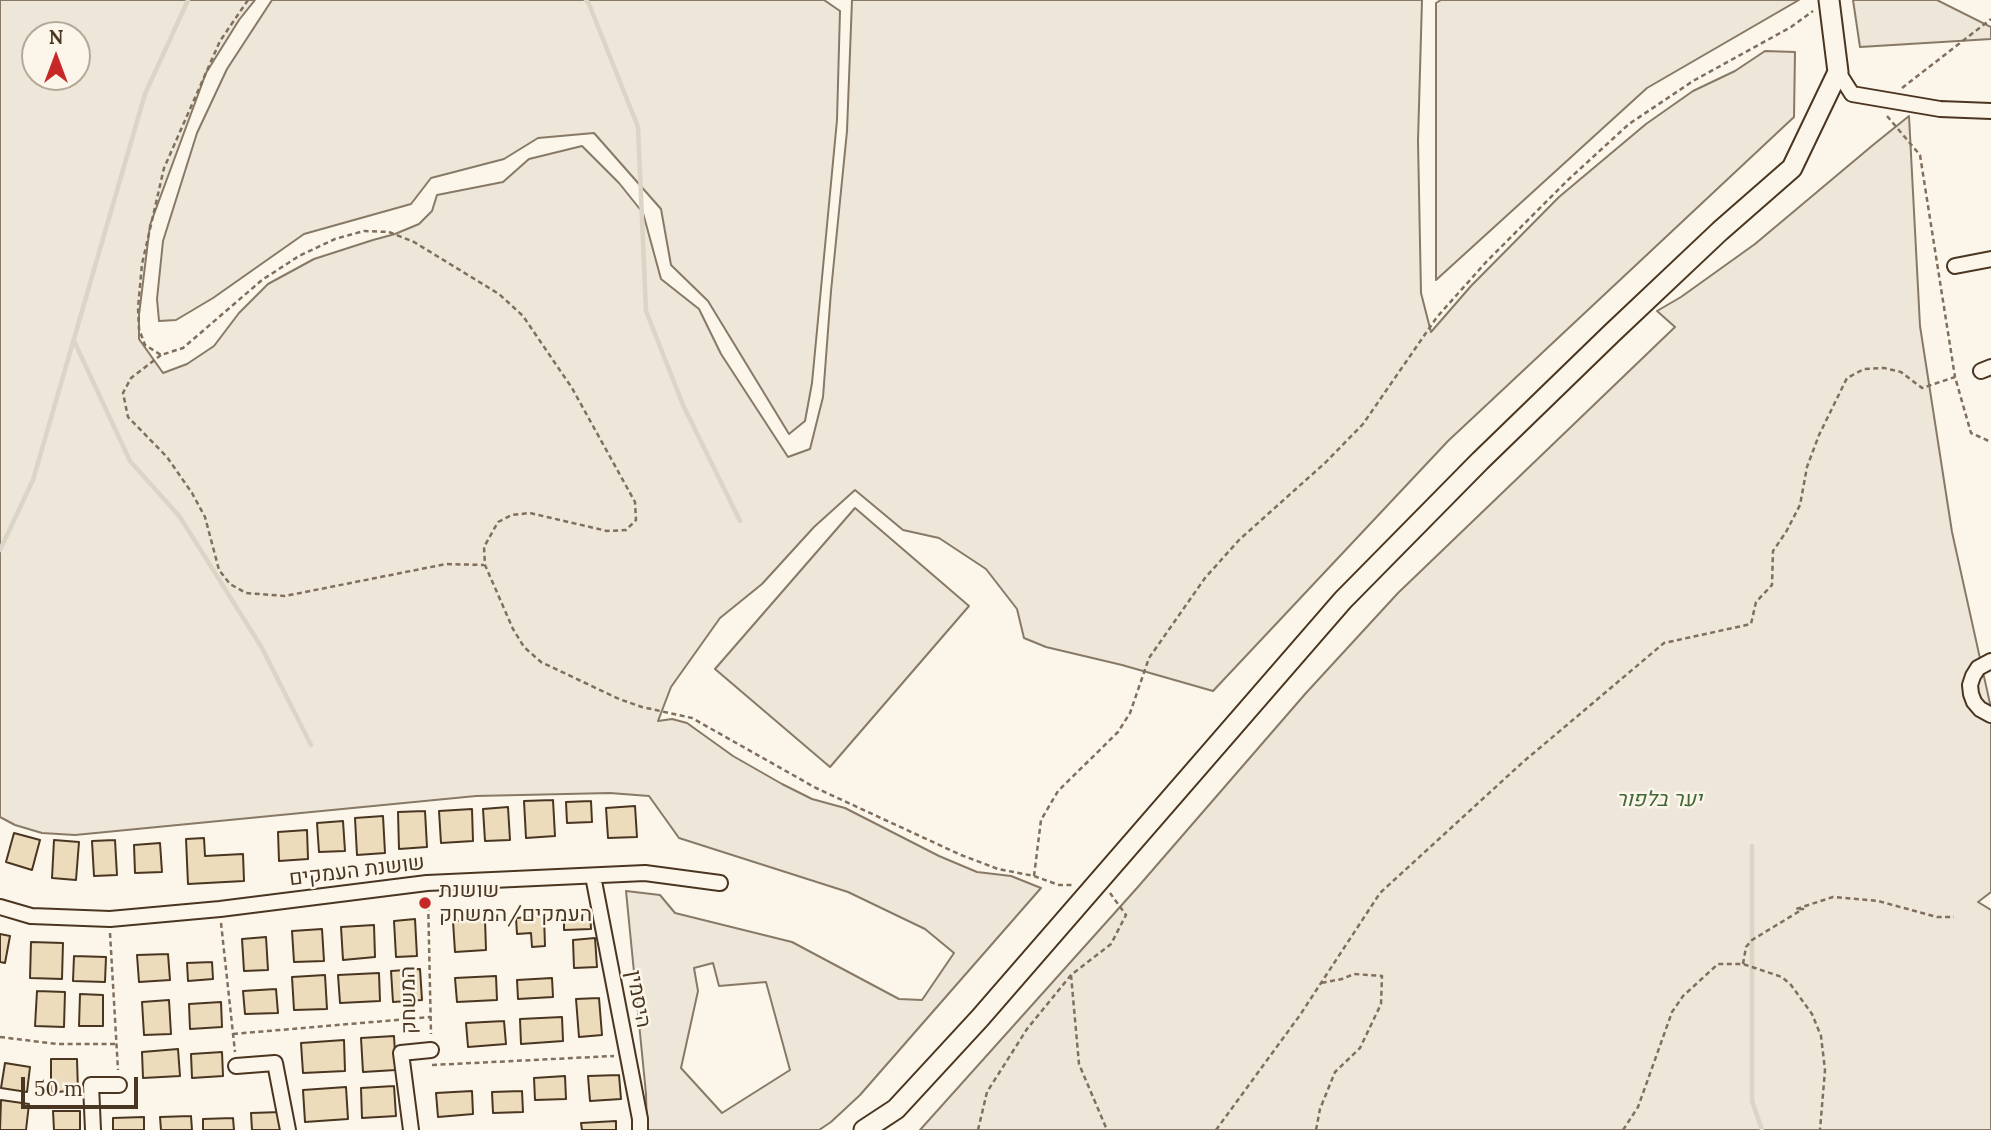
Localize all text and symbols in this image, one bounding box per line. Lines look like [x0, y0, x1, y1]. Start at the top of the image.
north arrow [21, 21, 91, 91]
text: N [49, 25, 63, 49]
park label: יער בלפור [1616, 787, 1702, 813]
street label: שושנת העמקים [288, 850, 426, 892]
place label: שושנת העמקים/המשחק [439, 878, 592, 928]
marker: שושנת העמקים/המשחק [417, 895, 433, 911]
street label: המשחק [396, 966, 422, 1034]
street label: היסמין [620, 968, 656, 1030]
scale bar [24, 1064, 142, 1108]
text: 50 m [34, 1075, 83, 1102]

